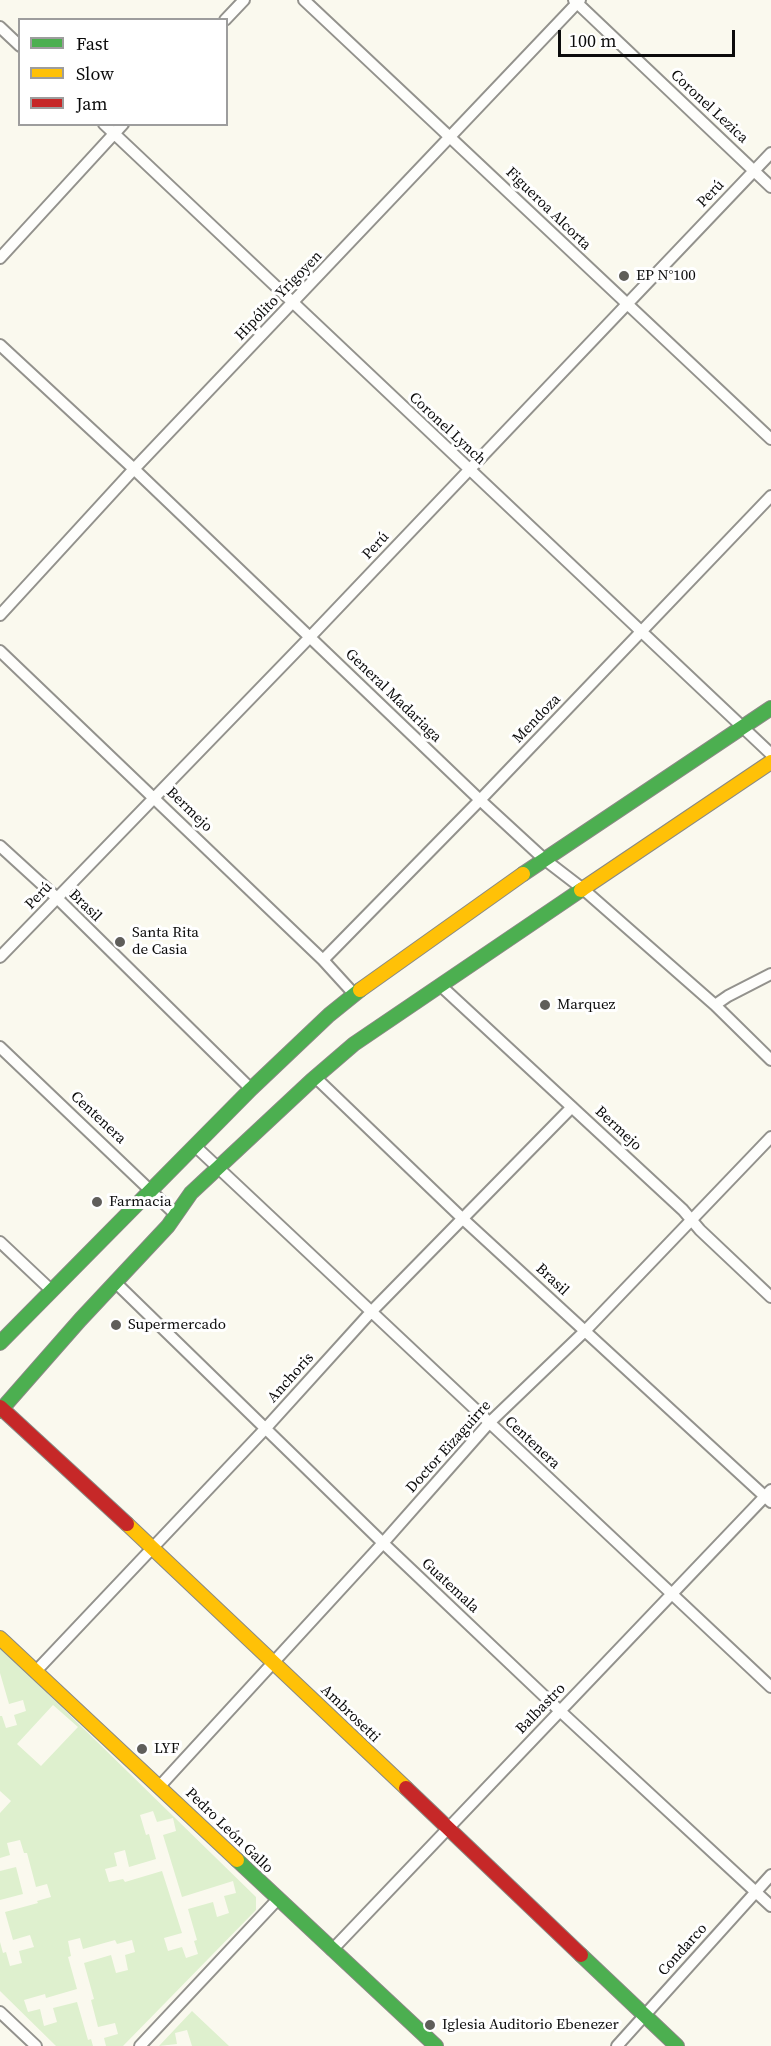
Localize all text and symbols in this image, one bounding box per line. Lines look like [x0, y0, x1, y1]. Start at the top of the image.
legend [18, 18, 228, 126]
scale bar [561, 18, 738, 56]
text: 100 m [569, 28, 616, 53]
text: Fast [76, 31, 109, 56]
text: Slow [76, 61, 114, 86]
street label: Coronel Lezica [666, 66, 752, 148]
text: Jam [76, 91, 108, 116]
street label: Figueroa Alcorta [502, 164, 594, 254]
street label: Perú [694, 176, 728, 212]
street label: Hipólito Yrigoyen [232, 247, 326, 345]
place label: EP N°100 [636, 267, 696, 285]
marker: EP N°100 [617, 269, 631, 283]
street label: Coronel Lynch [405, 389, 489, 469]
street label: Perú [359, 528, 393, 564]
street label: General Madariaga [341, 646, 445, 746]
street label: Mendoza [509, 691, 565, 747]
street label: Bermejo [162, 784, 216, 836]
street label: Perú [22, 878, 56, 914]
street label: Brasil [65, 886, 105, 926]
place label: Santa Rita de Casia [132, 924, 199, 959]
marker: Santa Rita de Casia [113, 935, 127, 949]
place label: Marquez [557, 996, 615, 1014]
marker: Marquez [538, 998, 552, 1012]
street label: Centenera [67, 1088, 129, 1148]
street label: Bermejo [591, 1103, 645, 1155]
place label: Farmacia [109, 1193, 172, 1211]
marker: Farmacia [90, 1195, 104, 1209]
street label: Brasil [532, 1260, 572, 1300]
place label: Supermercado [128, 1316, 226, 1334]
marker: Supermercado [109, 1318, 123, 1332]
street label: Anchoris [264, 1349, 318, 1407]
street label: Doctor Eizaguirre [403, 1397, 495, 1497]
street label: Centenera [501, 1413, 563, 1473]
street label: Guatemala [417, 1555, 483, 1617]
street label: Balbastro [512, 1680, 570, 1738]
street label: Ambrosetti [317, 1681, 383, 1747]
place label: LYF [154, 1740, 179, 1758]
marker: LYF [135, 1742, 149, 1756]
street label: Pedro León Gallo [181, 1785, 277, 1877]
street label: Condarco [655, 1920, 711, 1980]
place label: Iglesia Auditorio Ebenezer [442, 2016, 619, 2034]
marker: Iglesia Auditorio Ebenezer [423, 2018, 437, 2032]

